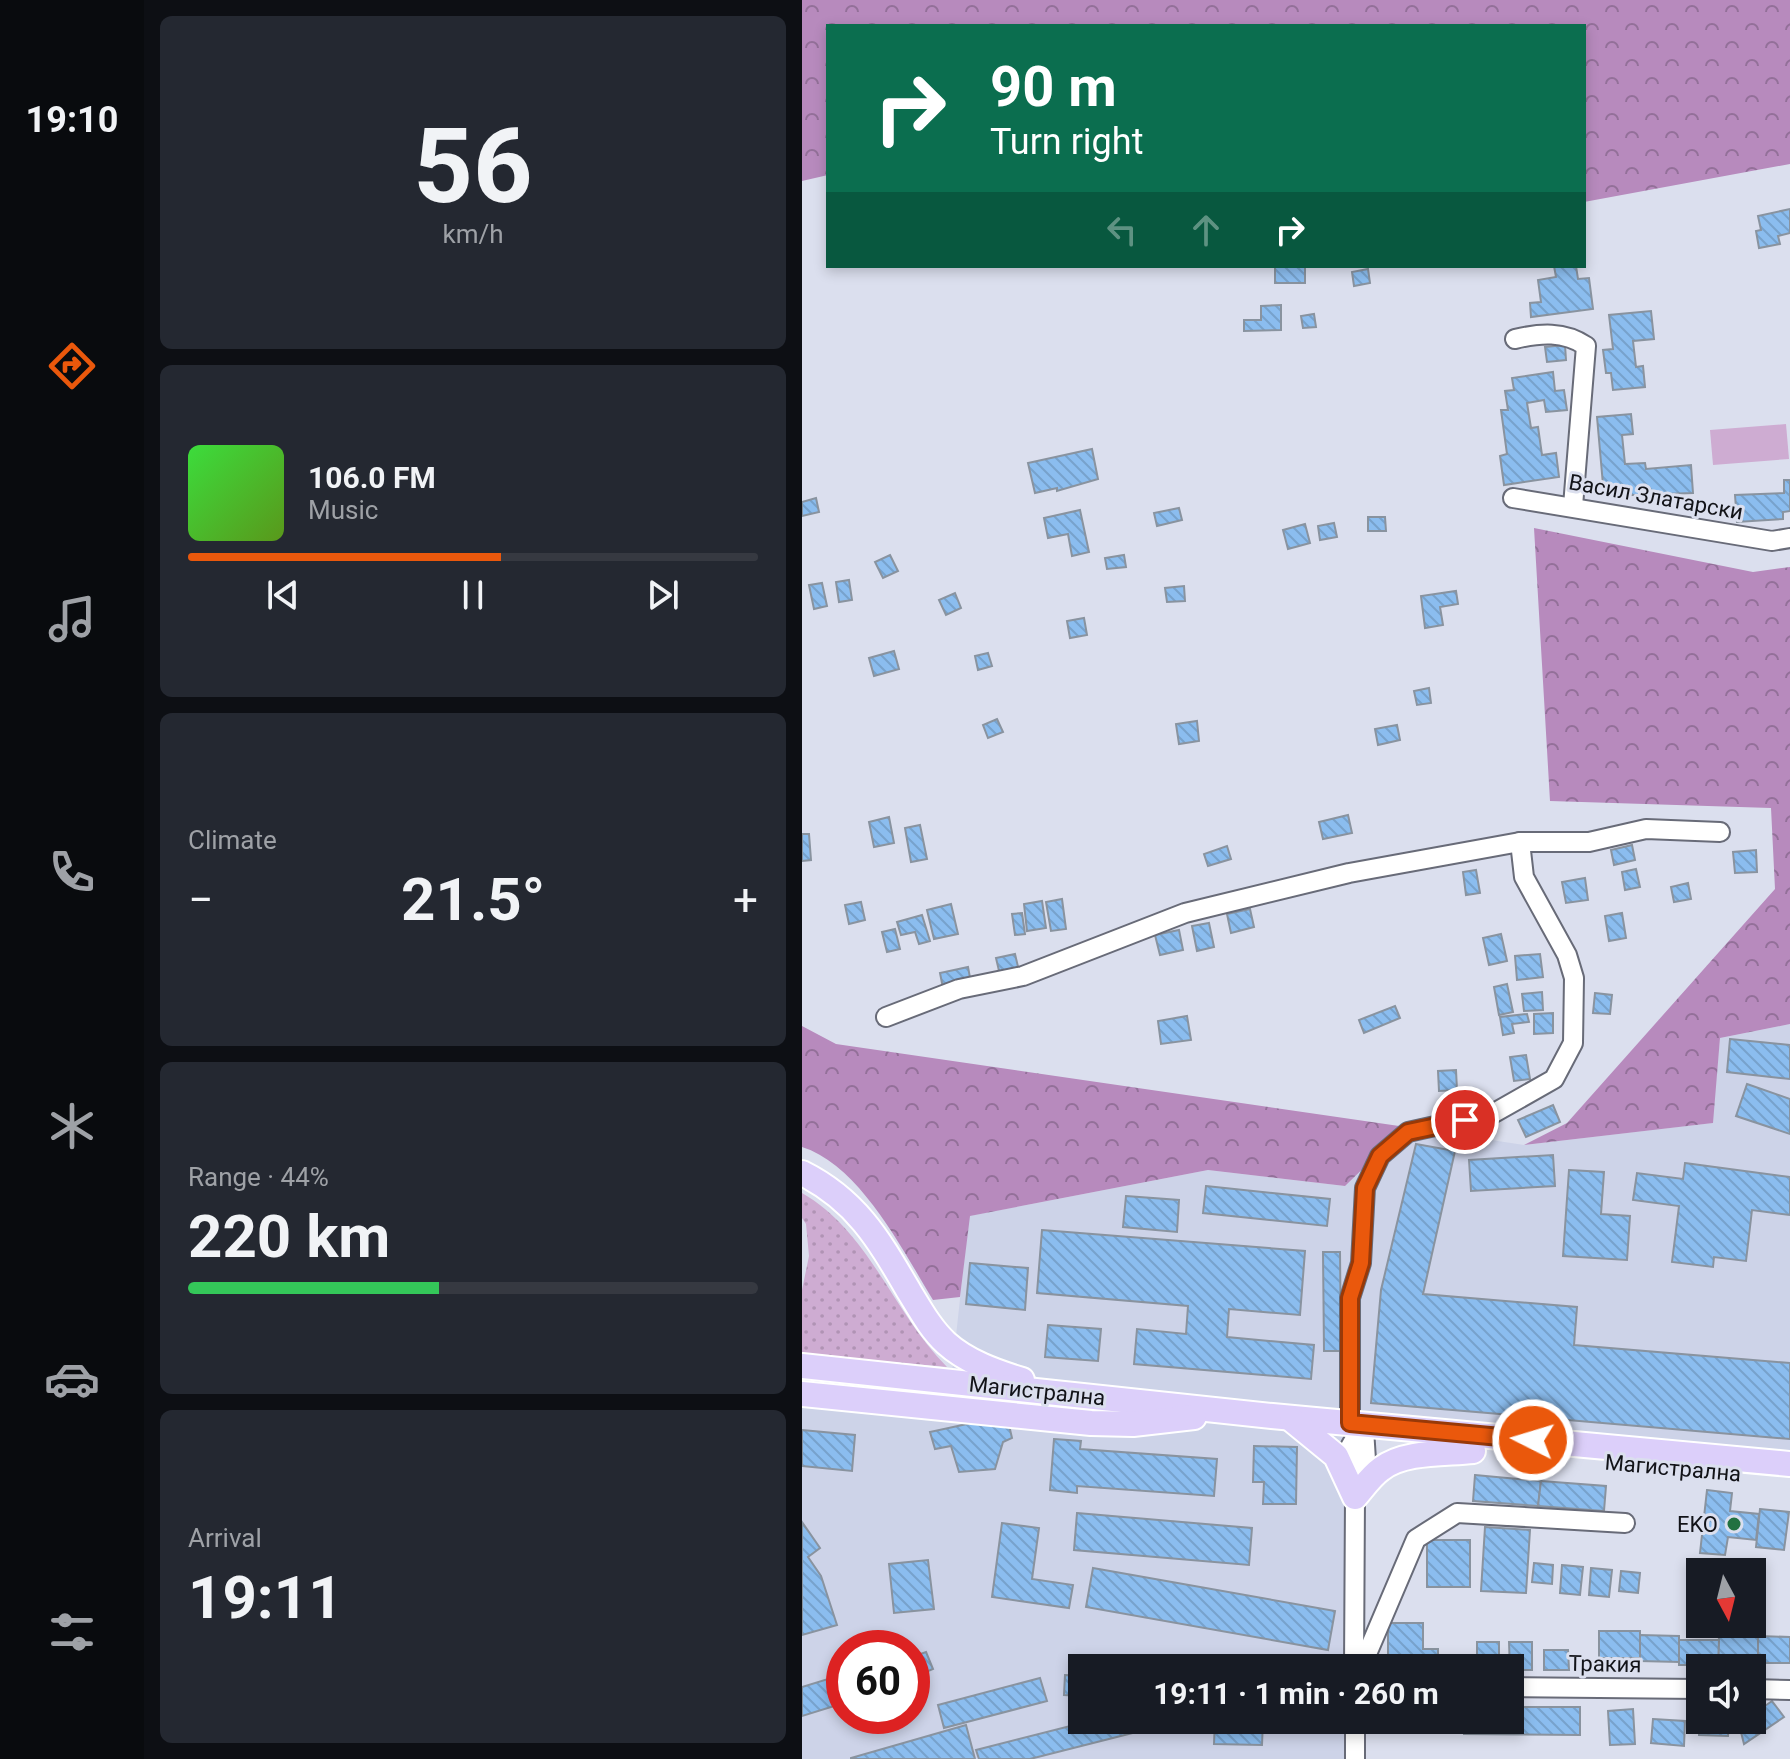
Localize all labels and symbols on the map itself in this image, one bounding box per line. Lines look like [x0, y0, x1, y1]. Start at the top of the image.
street label: Васил Златарски [1567, 469, 1745, 525]
pin [1431, 1086, 1499, 1154]
street label: Магистрална [968, 1371, 1106, 1411]
position arrow [1491, 1398, 1575, 1482]
street label: Магистрална [1604, 1450, 1742, 1486]
place label: EKO [1677, 1512, 1718, 1537]
marker: EKO [1725, 1515, 1743, 1533]
north arrow [1686, 1558, 1766, 1638]
speed limit sign: 60 [826, 1630, 930, 1734]
street label: Тракия [1568, 1651, 1642, 1677]

